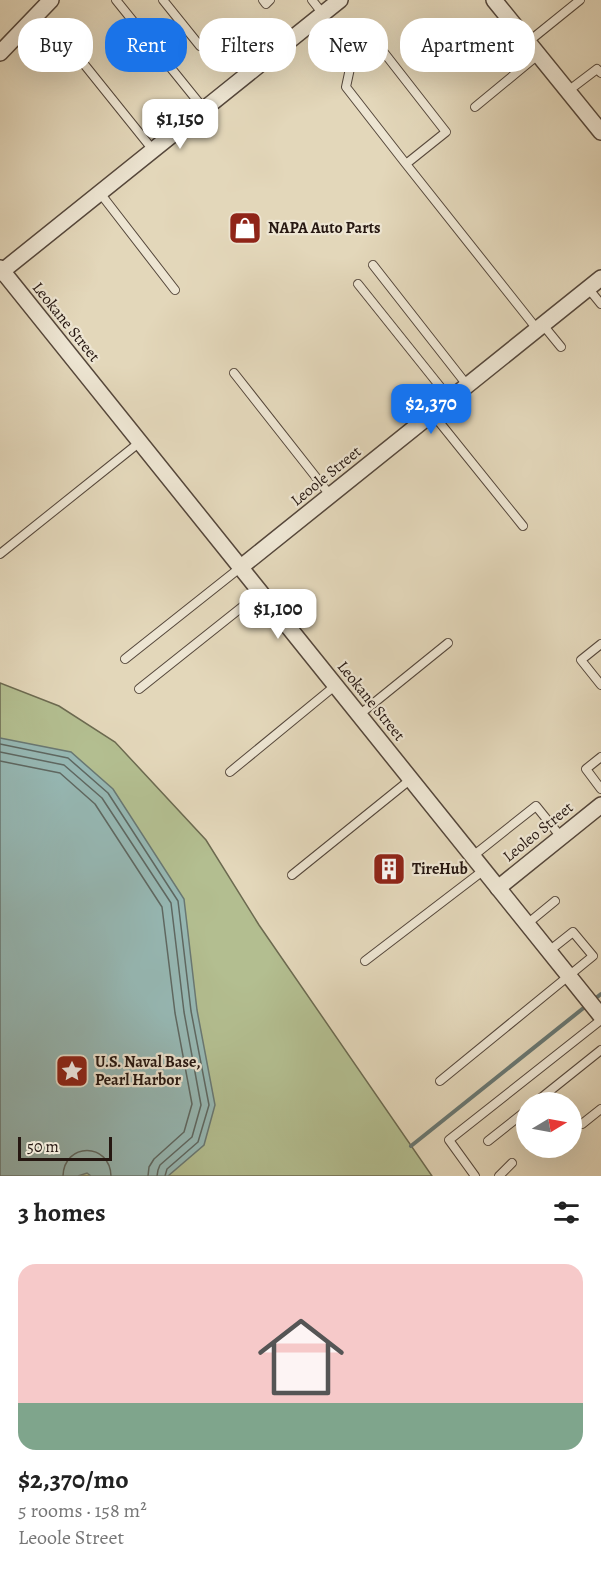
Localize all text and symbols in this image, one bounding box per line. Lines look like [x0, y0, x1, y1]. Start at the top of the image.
chip: Buy [18, 18, 93, 72]
chip: Rent [105, 18, 187, 72]
chip: Filters [199, 18, 296, 72]
chip: New [308, 18, 388, 72]
chip: Apartment [400, 18, 535, 72]
pin: $1,150 [131, 99, 229, 150]
text: $1,150 [156, 105, 204, 132]
shop icon: NAPA Auto Parts [227, 210, 263, 246]
place label: NAPA Auto Parts [268, 217, 381, 239]
street label: Leokane Street [27, 277, 105, 367]
pin: $2,370 [382, 384, 480, 435]
text: $2,370 [405, 390, 457, 417]
street label: Leoole Street [286, 441, 366, 511]
pin: $1,100 [229, 589, 327, 640]
text: $1,100 [253, 595, 303, 622]
street label: Leokane Street [332, 656, 410, 746]
street label: Leoleo Street [498, 797, 578, 867]
building icon: TireHub [371, 851, 407, 887]
place label: TireHub [412, 858, 468, 880]
place label: U.S. Naval Base, Pearl Harbor [95, 1051, 200, 1091]
place icon: U.S. Naval Base, Pearl Harbor [54, 1053, 90, 1089]
north arrow [516, 1092, 582, 1158]
map controls [516, 1092, 582, 1158]
scale bar [18, 1134, 112, 1162]
text: 50 m [27, 1136, 59, 1158]
text: 3 homes [18, 1195, 106, 1230]
icon: filters [550, 1196, 583, 1229]
icon: home [247, 1303, 355, 1411]
text: $2,370/mo [18, 1462, 129, 1497]
text: 5 rooms · 158 m² [18, 1497, 147, 1524]
text: Leoole Street [18, 1524, 124, 1551]

